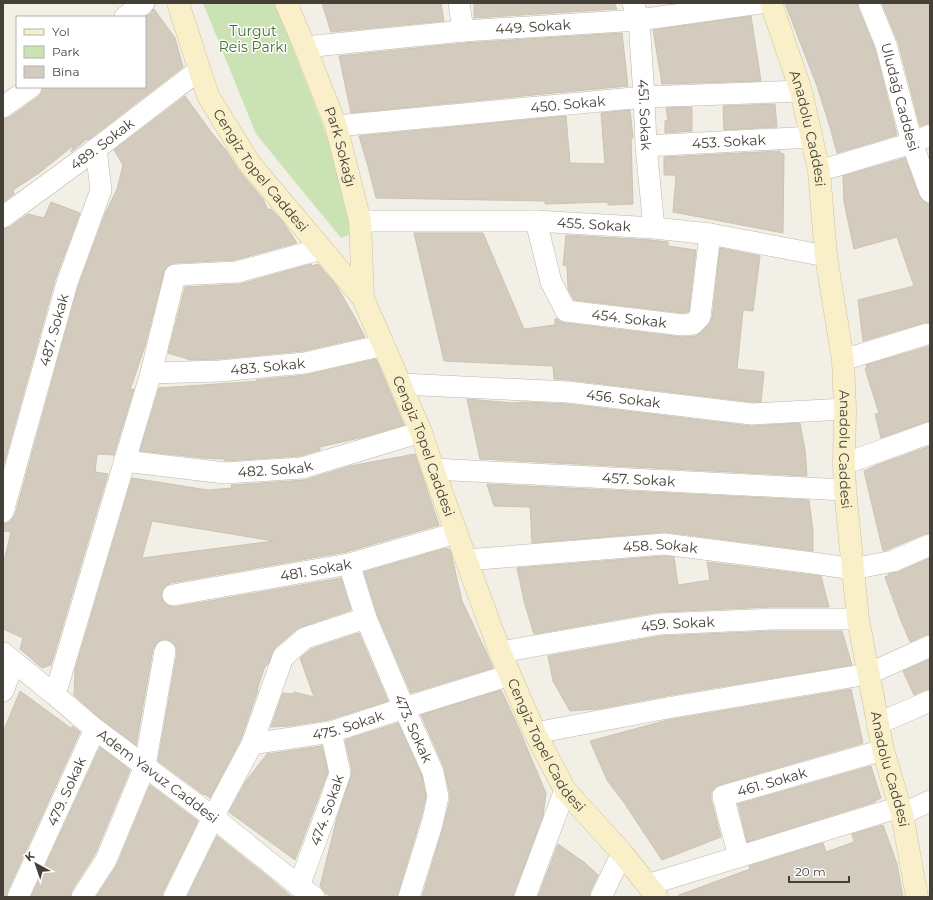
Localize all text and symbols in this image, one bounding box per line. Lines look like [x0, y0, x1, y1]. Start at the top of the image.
street label: 449. Sokak [495, 15, 572, 38]
legend [16, 16, 146, 88]
park label: Turgut Reis Parkı [219, 22, 287, 56]
text: Yol [52, 24, 70, 39]
street label: Uludağ Caddesi [877, 41, 923, 154]
text: Park [52, 44, 80, 59]
text: Bina [52, 64, 79, 79]
street label: Anadolu Caddesi [786, 68, 829, 187]
street label: 451. Sokak [634, 79, 655, 152]
street label: 450. Sokak [530, 92, 607, 117]
street label: Park Sokağı [320, 104, 360, 189]
street label: Cengiz Topel Caddesi [209, 105, 312, 236]
street label: 489. Sokak [66, 114, 138, 174]
street label: 453. Sokak [691, 130, 767, 152]
street label: 455. Sokak [556, 213, 632, 236]
street label: 487. Sokak [35, 291, 73, 368]
street label: 454. Sokak [590, 305, 668, 332]
street label: 483. Sokak [229, 354, 307, 379]
street label: Cengiz Topel Caddesi [389, 373, 459, 519]
street label: 456. Sokak [585, 385, 662, 412]
street label: Anadolu Caddesi [835, 389, 856, 510]
street label: 482. Sokak [237, 456, 316, 481]
street label: 457. Sokak [602, 469, 676, 490]
street label: 458. Sokak [622, 535, 699, 557]
street label: 481. Sokak [279, 555, 354, 585]
street label: 459. Sokak [639, 613, 716, 636]
street label: Cengiz Topel Caddesi [503, 676, 589, 816]
street label: 473. Sokak [390, 692, 437, 766]
street label: 475. Sokak [311, 706, 386, 744]
street label: Anadolu Caddesi [867, 710, 913, 828]
street label: Adem Yavuz Caddesi [94, 725, 222, 827]
street label: 479. Sokak [43, 754, 90, 829]
street label: 461. Sokak [735, 763, 810, 800]
street label: 474. Sokak [306, 771, 348, 848]
north arrow [16, 844, 56, 884]
text: K [22, 848, 38, 864]
scale bar [789, 858, 849, 884]
text: 20 m [795, 864, 826, 879]

